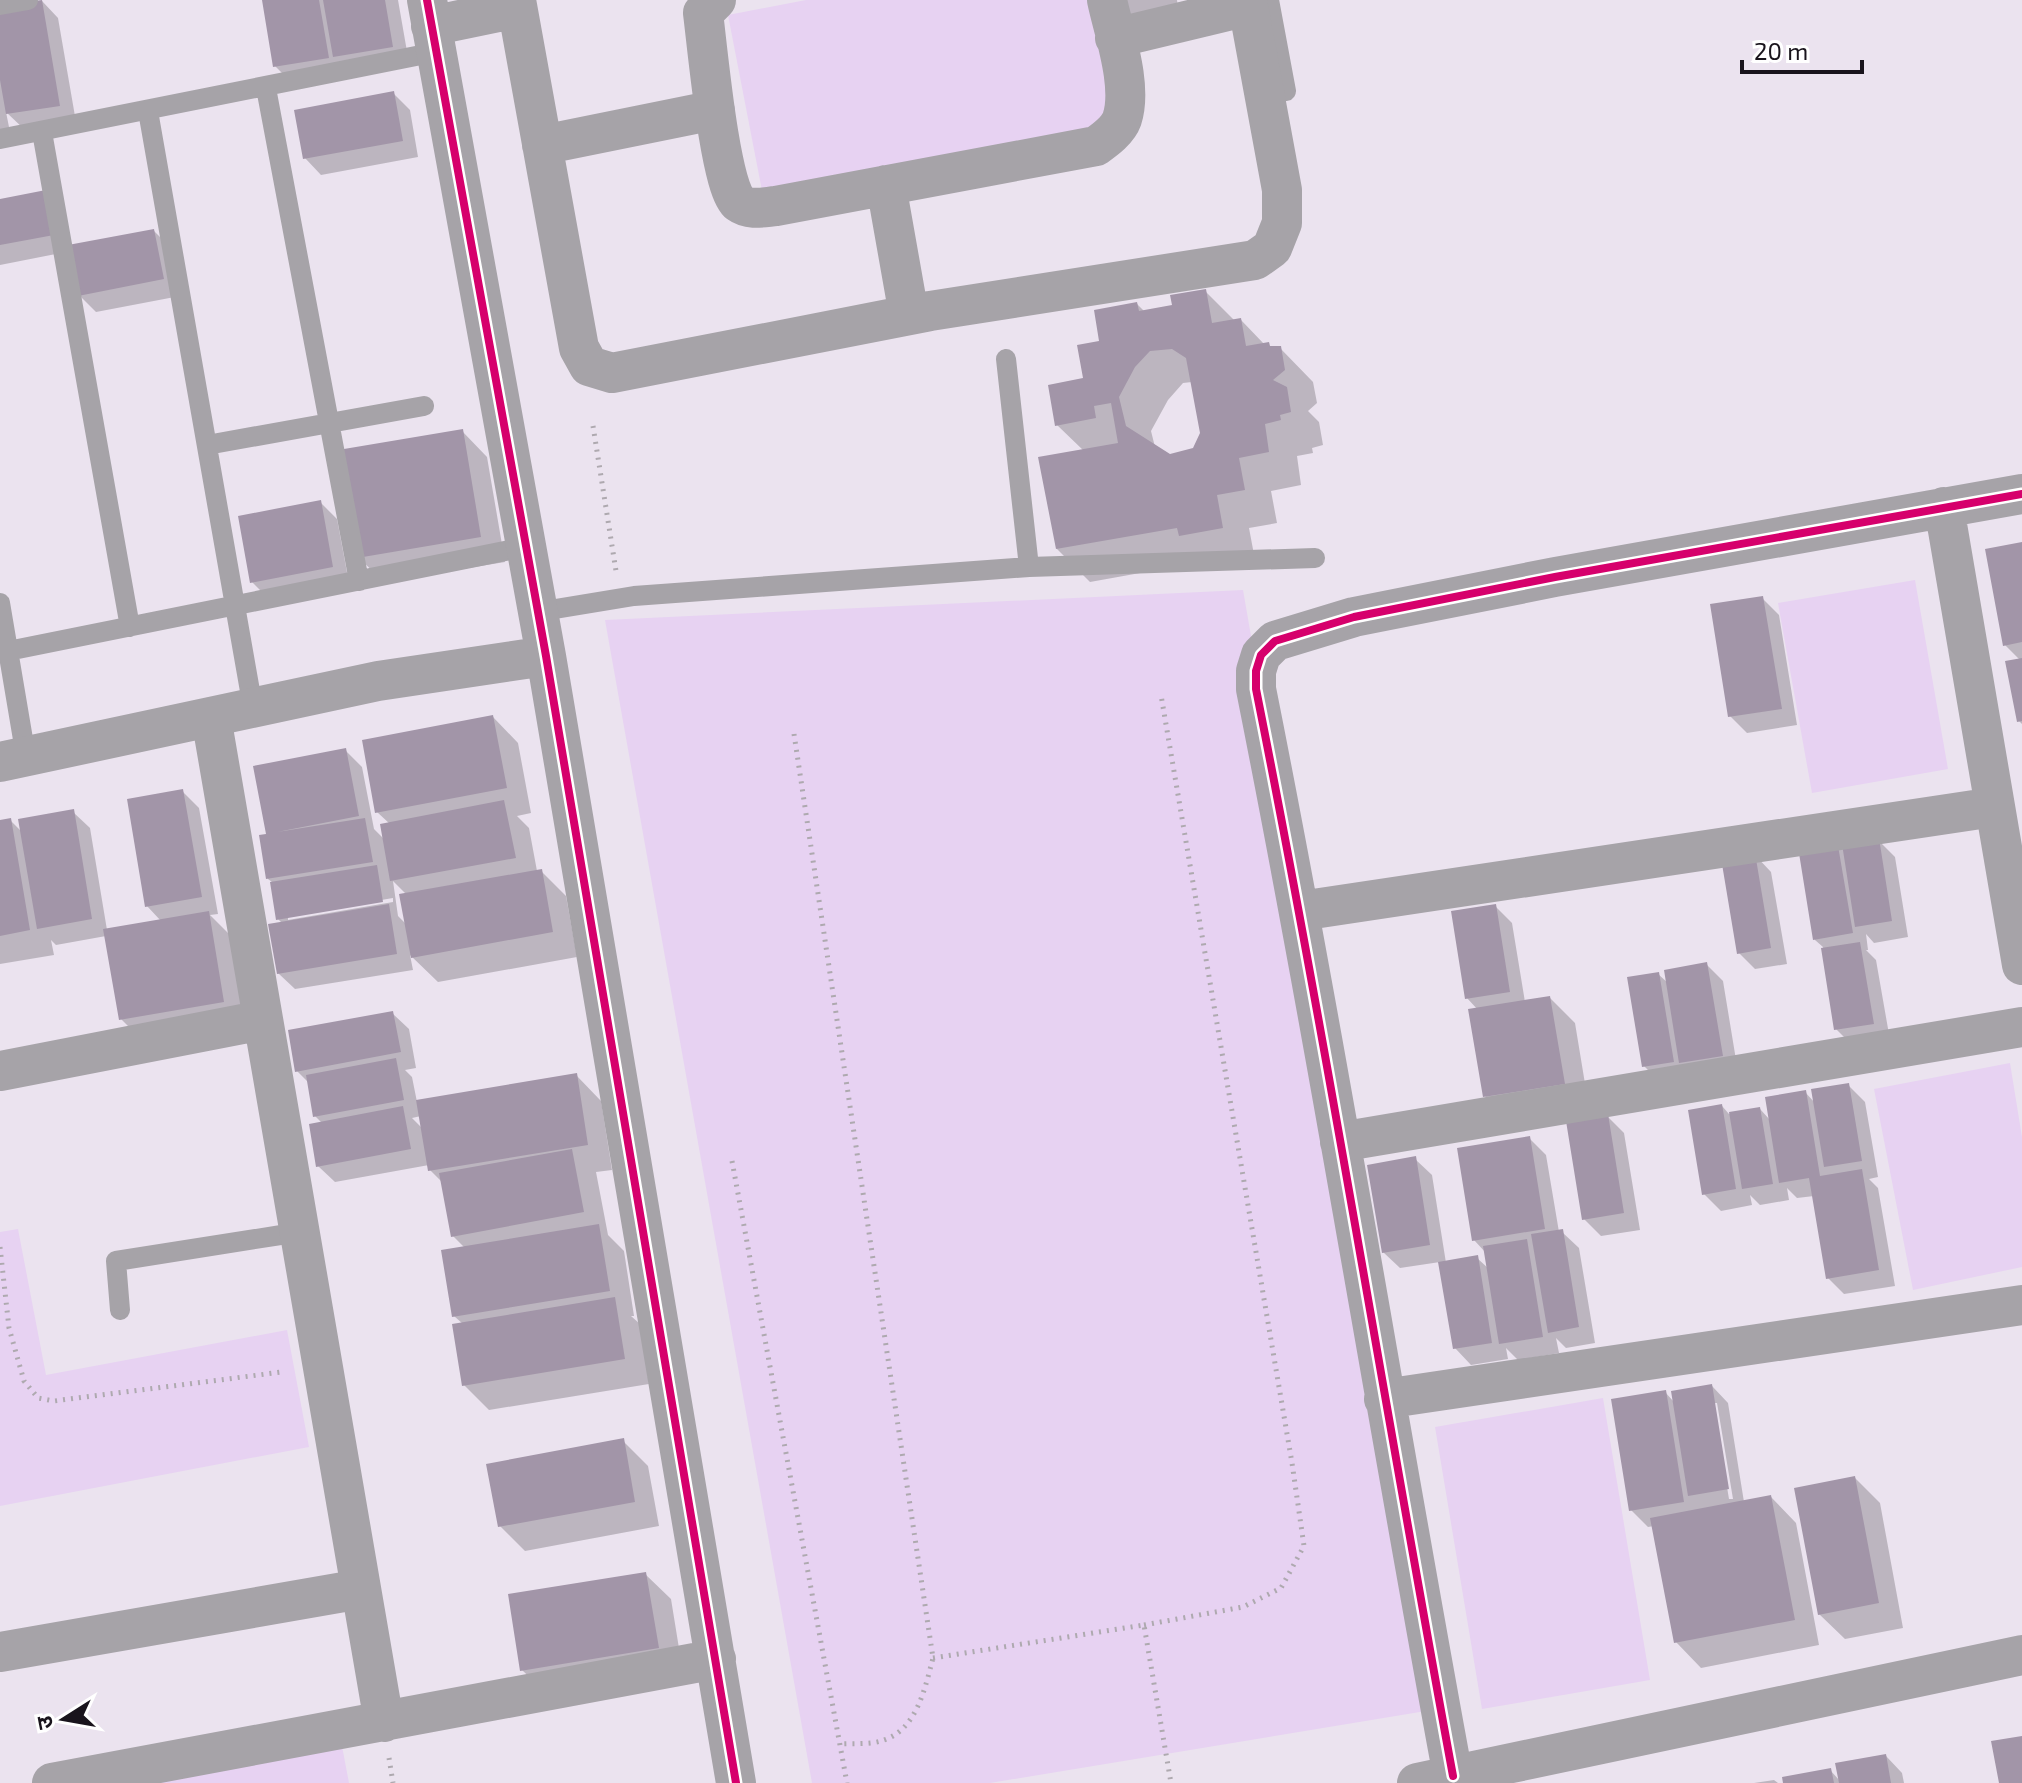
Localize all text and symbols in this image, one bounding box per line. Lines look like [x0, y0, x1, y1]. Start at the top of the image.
scale bar [1742, 24, 1862, 74]
text: 20 m [1754, 36, 1808, 65]
north arrow [24, 1679, 104, 1759]
text: उ [29, 1713, 57, 1732]

